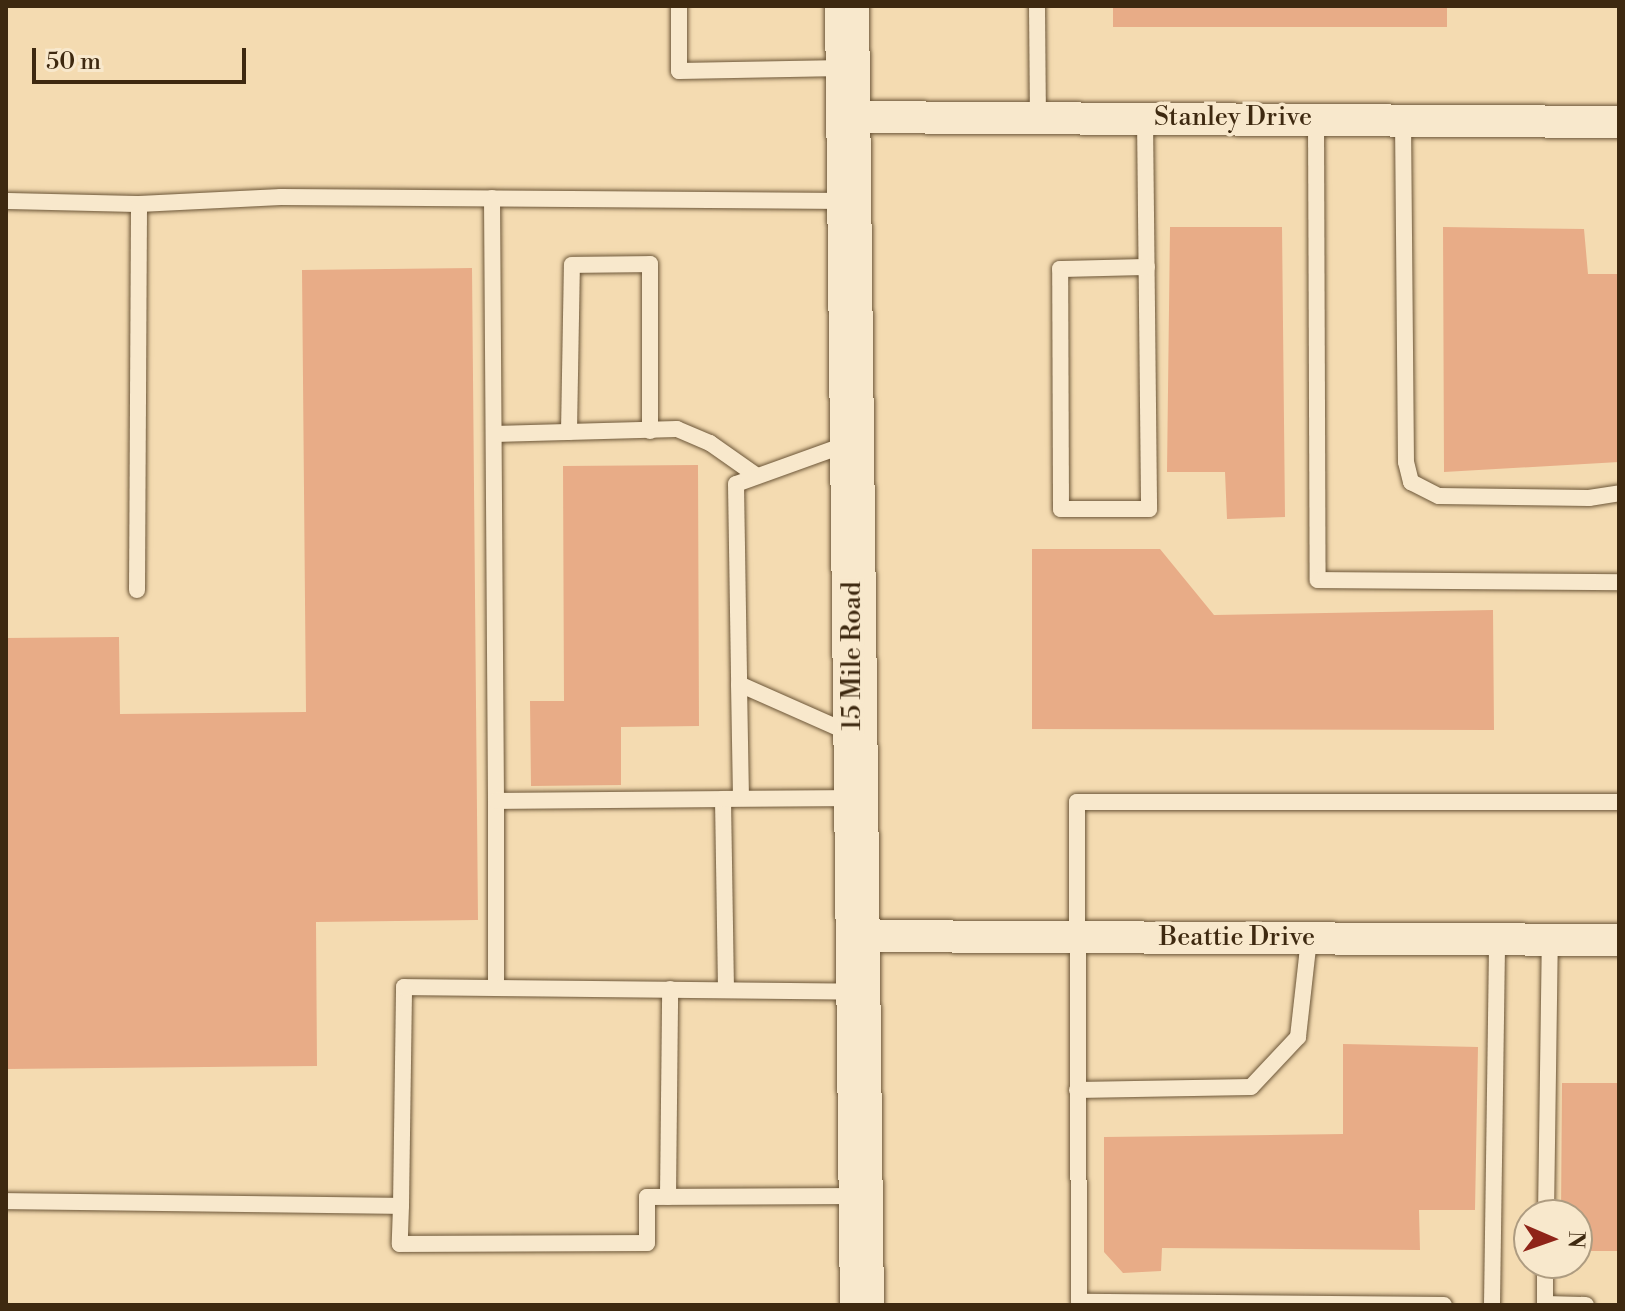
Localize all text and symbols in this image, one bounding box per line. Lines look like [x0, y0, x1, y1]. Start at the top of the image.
scale bar [36, 32, 250, 82]
text: 50 m [46, 47, 101, 77]
street label: Stanley Drive [1154, 102, 1312, 134]
street label: 15 Mile Road [837, 582, 869, 730]
street label: Beattie Drive [1159, 922, 1315, 954]
north arrow [1513, 1199, 1593, 1279]
text: N [1562, 1231, 1589, 1249]

